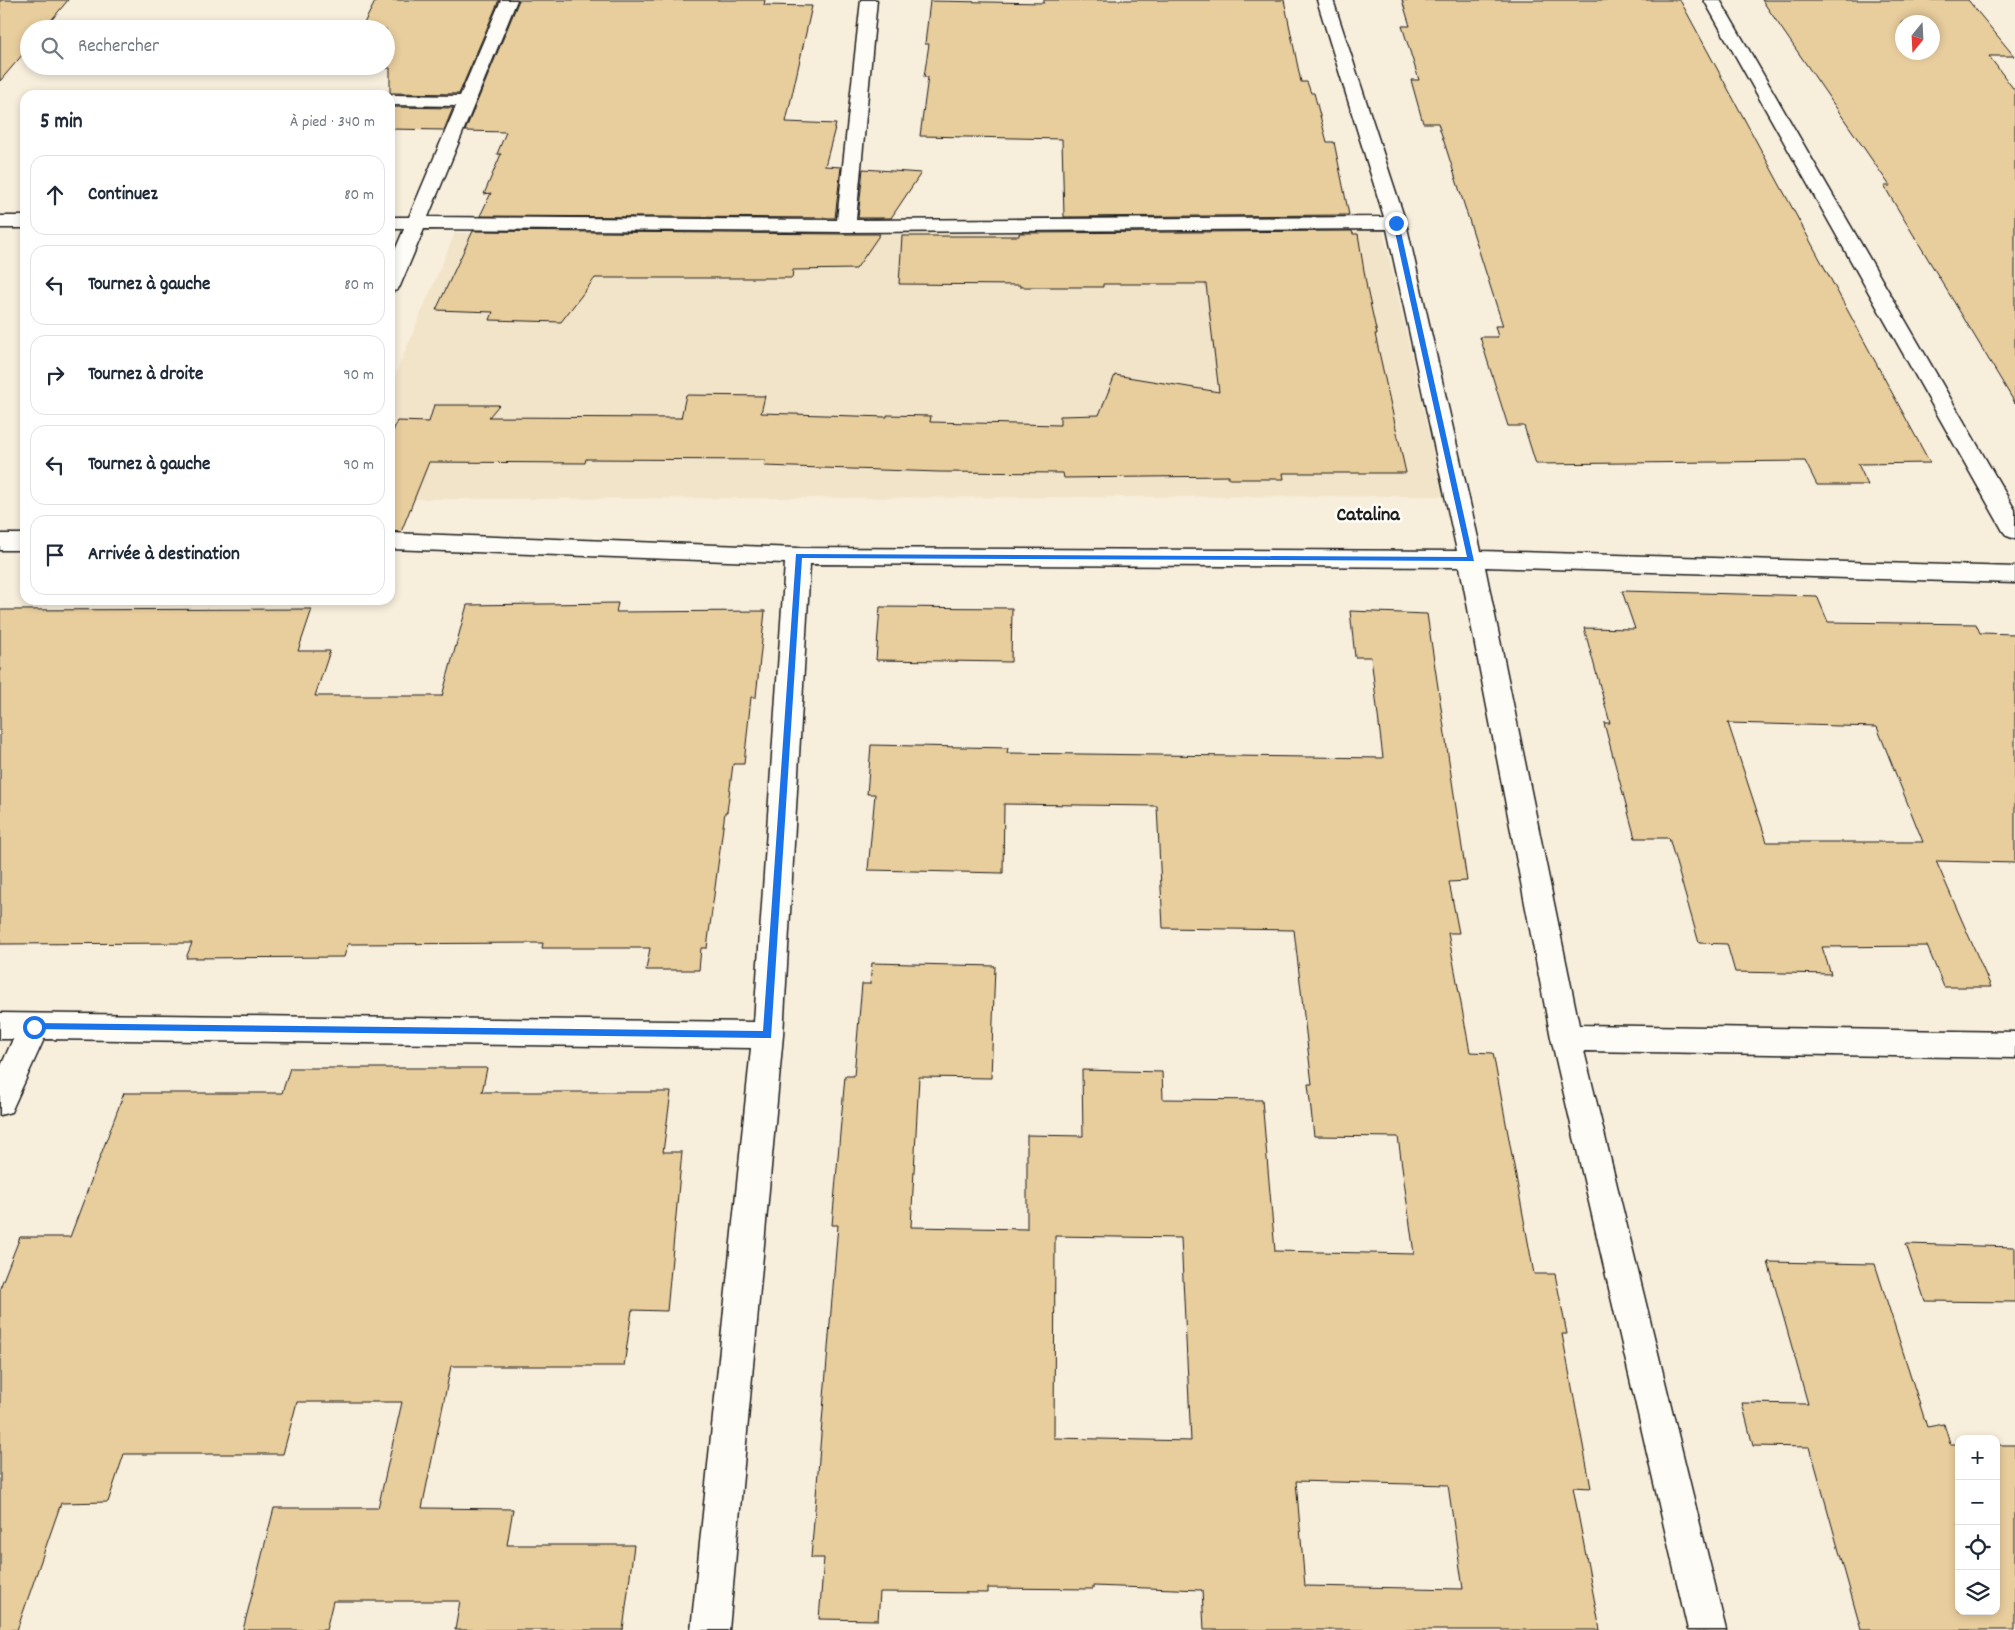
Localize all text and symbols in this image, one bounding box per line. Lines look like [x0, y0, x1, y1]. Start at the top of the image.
north arrow [1895, 15, 1940, 60]
search box [20, 20, 395, 75]
icon: search [38, 34, 66, 62]
text: Rechercher [78, 34, 159, 61]
text: 5 min [40, 108, 83, 138]
text: À pied · 340 m [290, 111, 375, 134]
icon: ahead [41, 181, 69, 209]
text: Continuez [88, 182, 158, 209]
text: 80 m [344, 184, 374, 207]
route end [1385, 212, 1408, 235]
icon: left [41, 271, 69, 299]
text: Tournez à gauche [88, 272, 210, 299]
text: 80 m [344, 274, 374, 297]
icon: right [41, 361, 69, 389]
text: Tournez à droite [88, 362, 203, 389]
text: 90 m [343, 364, 374, 387]
icon: left [41, 451, 69, 479]
text: Tournez à gauche [88, 452, 210, 479]
text: 90 m [343, 454, 374, 477]
district label: Catalina [1336, 502, 1400, 530]
icon: arrive [41, 541, 69, 569]
text: Arrivée à destination [88, 542, 240, 569]
route start [23, 1016, 46, 1039]
map controls [1955, 1435, 2000, 1615]
button: + [1955, 1435, 2000, 1480]
button: − [1955, 1480, 2000, 1525]
button: locate [1955, 1525, 2000, 1570]
button: layers [1955, 1570, 2000, 1615]

